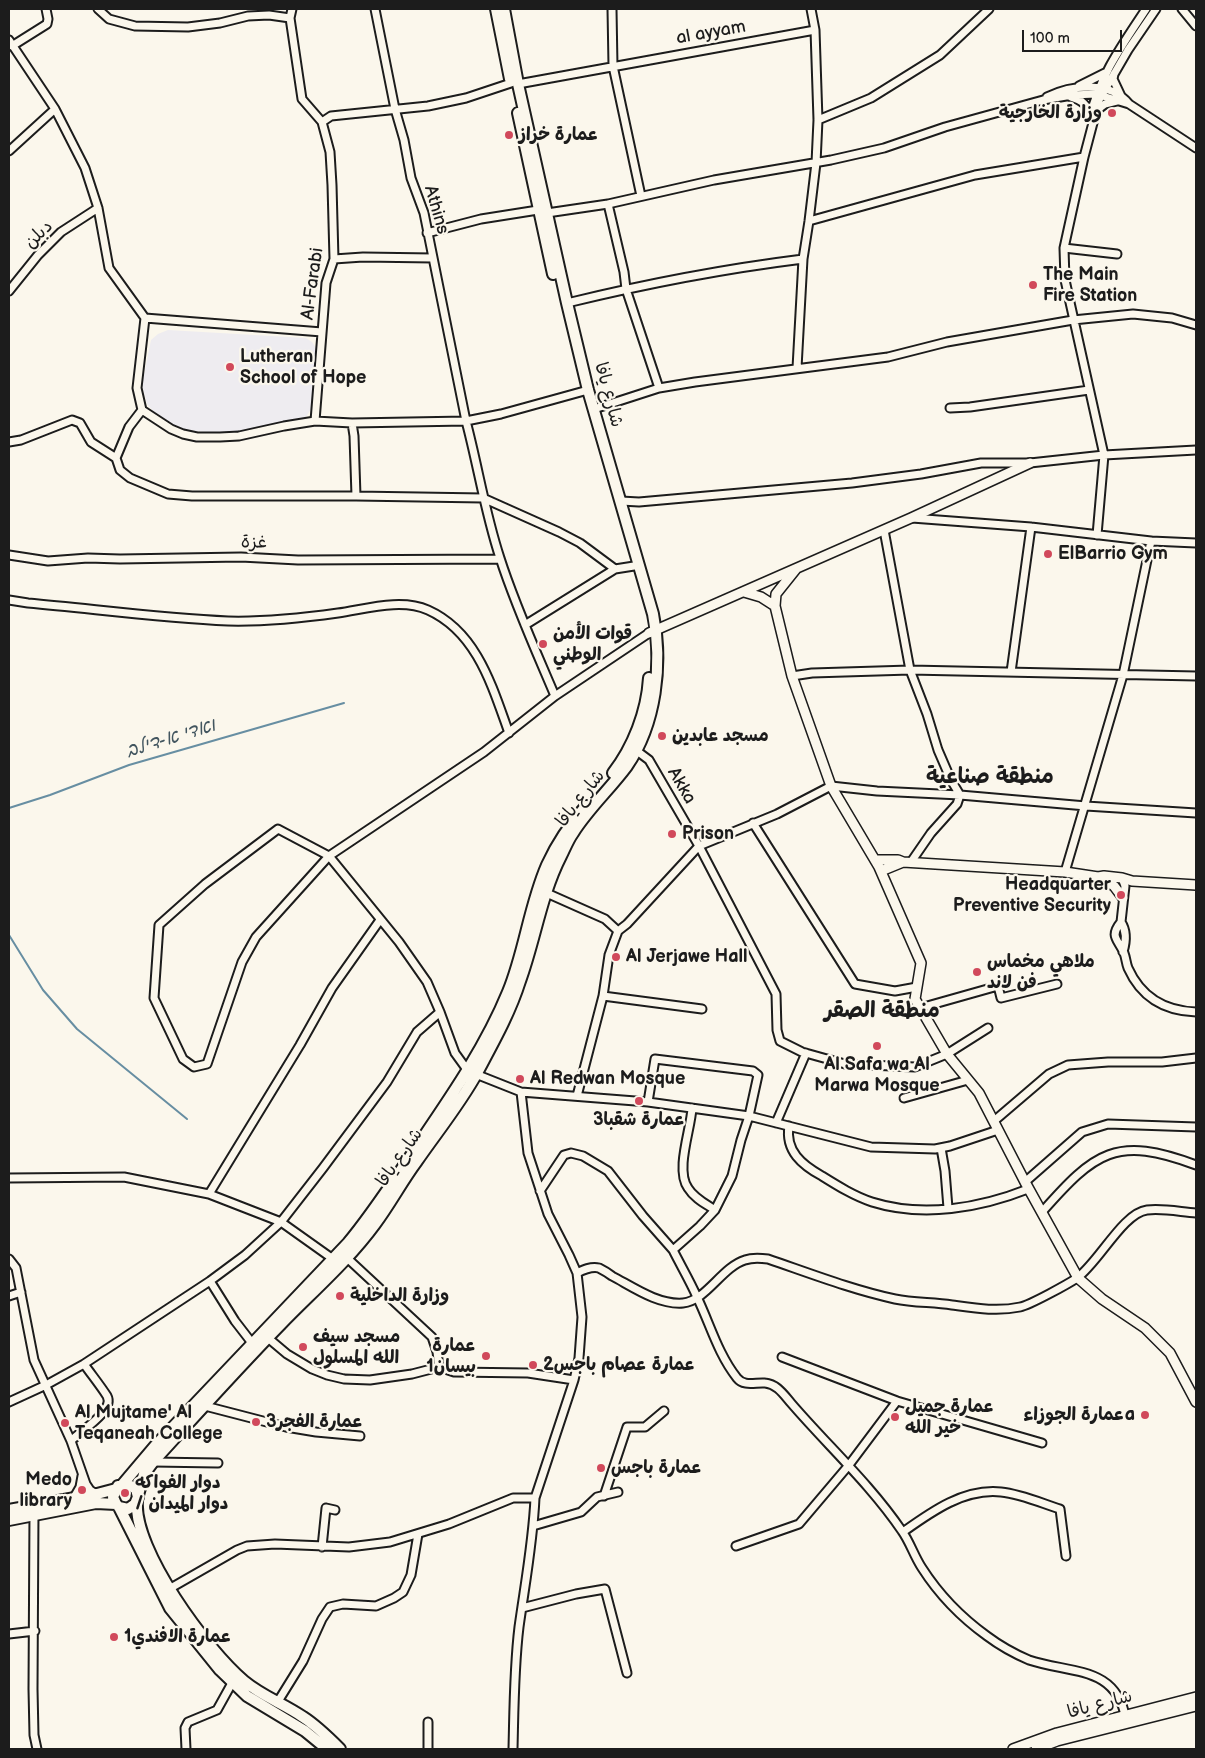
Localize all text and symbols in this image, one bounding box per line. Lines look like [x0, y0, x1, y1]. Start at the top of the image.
street label: al ayyam [675, 16, 747, 50]
scale bar [1025, 20, 1125, 52]
text: 100 m [1030, 29, 1070, 48]
place label: وزارة الخارجية [999, 102, 1102, 124]
marker: وزارة الخارجية [1106, 107, 1118, 119]
place label: عمارة خراز [519, 124, 599, 146]
marker: عمارة خراز [503, 129, 515, 141]
street label: Athins [419, 183, 453, 237]
street label: دبلن [20, 216, 58, 254]
street label: Al-Farabi [297, 247, 329, 321]
place label: The Main Fire Station [1043, 264, 1137, 306]
marker: The Main Fire Station [1027, 279, 1039, 291]
place label: Lutheran School of Hope [240, 346, 366, 388]
street label: شارع يافا [589, 360, 627, 430]
marker: Lutheran School of Hope [224, 361, 236, 373]
street label: غزة [241, 532, 267, 554]
place label: ElBarrio Gym [1058, 543, 1168, 565]
marker: ElBarrio Gym [1042, 548, 1054, 560]
place label: قوات الأمن الوطني [553, 623, 632, 666]
marker: قوات الأمن الوطني [537, 638, 549, 650]
water label: ואדי א-דילב [123, 715, 219, 763]
place label: مسجد عابدين [672, 725, 769, 747]
marker: مسجد عابدين [656, 730, 668, 742]
street label: Akka [662, 764, 700, 808]
district label: منطقة صناعية [926, 764, 1054, 790]
street label: شارع يافا [552, 766, 610, 832]
place label: Prison [682, 823, 734, 845]
marker: Prison [666, 828, 678, 840]
place label: Headquarter Preventive Security [953, 874, 1111, 916]
marker: Headquarter Preventive Security [1115, 889, 1127, 901]
place label: Al Jerjawe Hall [626, 946, 748, 968]
marker: Al Jerjawe Hall [610, 951, 622, 963]
place label: ملاهي مخماس فن لاند [987, 951, 1095, 994]
marker: ملاهي مخماس فن لاند [971, 966, 983, 978]
district label: منطقة الصقر [824, 998, 940, 1024]
marker: Al Safa wa Al Marwa Mosque [871, 1040, 883, 1052]
place label: Al Safa wa Al Marwa Mosque [814, 1054, 940, 1096]
place label: Al Redwan Mosque [530, 1068, 685, 1090]
marker: Al Redwan Mosque [514, 1073, 526, 1085]
marker: عمارة شقبا3 [633, 1095, 645, 1107]
place label: عمارة شقبا3 [593, 1109, 685, 1131]
street label: شارع يافا [372, 1125, 428, 1191]
place label: وزارة الداخلية [350, 1285, 449, 1307]
marker: وزارة الداخلية [334, 1290, 346, 1302]
place label: مسجد سيف الله المسلول [313, 1326, 400, 1368]
place label: عمارة بيسان1 [426, 1335, 476, 1378]
marker: مسجد سيف الله المسلول [297, 1341, 309, 1353]
marker: عمارة بيسان1 [480, 1350, 492, 1362]
place label: عمارة عصام باجس2 [543, 1354, 695, 1376]
marker: عمارة عصام باجس2 [527, 1359, 539, 1371]
place label: عمارة جميل خير الله [905, 1396, 994, 1438]
place label: Al Mujtame' Al Teqaneah College [75, 1402, 223, 1445]
place label: عمارة الجوزاءa [1023, 1404, 1135, 1426]
marker: عمارة الجوزاءa [1139, 1409, 1151, 1421]
place label: عمارة الفجر3 [266, 1411, 363, 1433]
marker: عمارة جميل خير الله [889, 1411, 901, 1423]
marker: عمارة الفجر3 [250, 1416, 262, 1428]
marker: Al Mujtame' Al Teqaneah College [59, 1417, 71, 1429]
place label: عمارة باجس [611, 1457, 702, 1479]
marker: عمارة باجس [595, 1462, 607, 1474]
place label: Medo library [20, 1469, 72, 1512]
place label: دوار الفواكه / دوار الميدان [135, 1472, 228, 1515]
marker: Medo library [76, 1484, 88, 1496]
marker: دوار الفواكه / دوار الميدان [119, 1487, 131, 1499]
place label: عمارة الافندي1 [124, 1626, 232, 1648]
marker: عمارة الافندي1 [108, 1631, 120, 1643]
street label: شارع يافا [1065, 1686, 1135, 1724]

